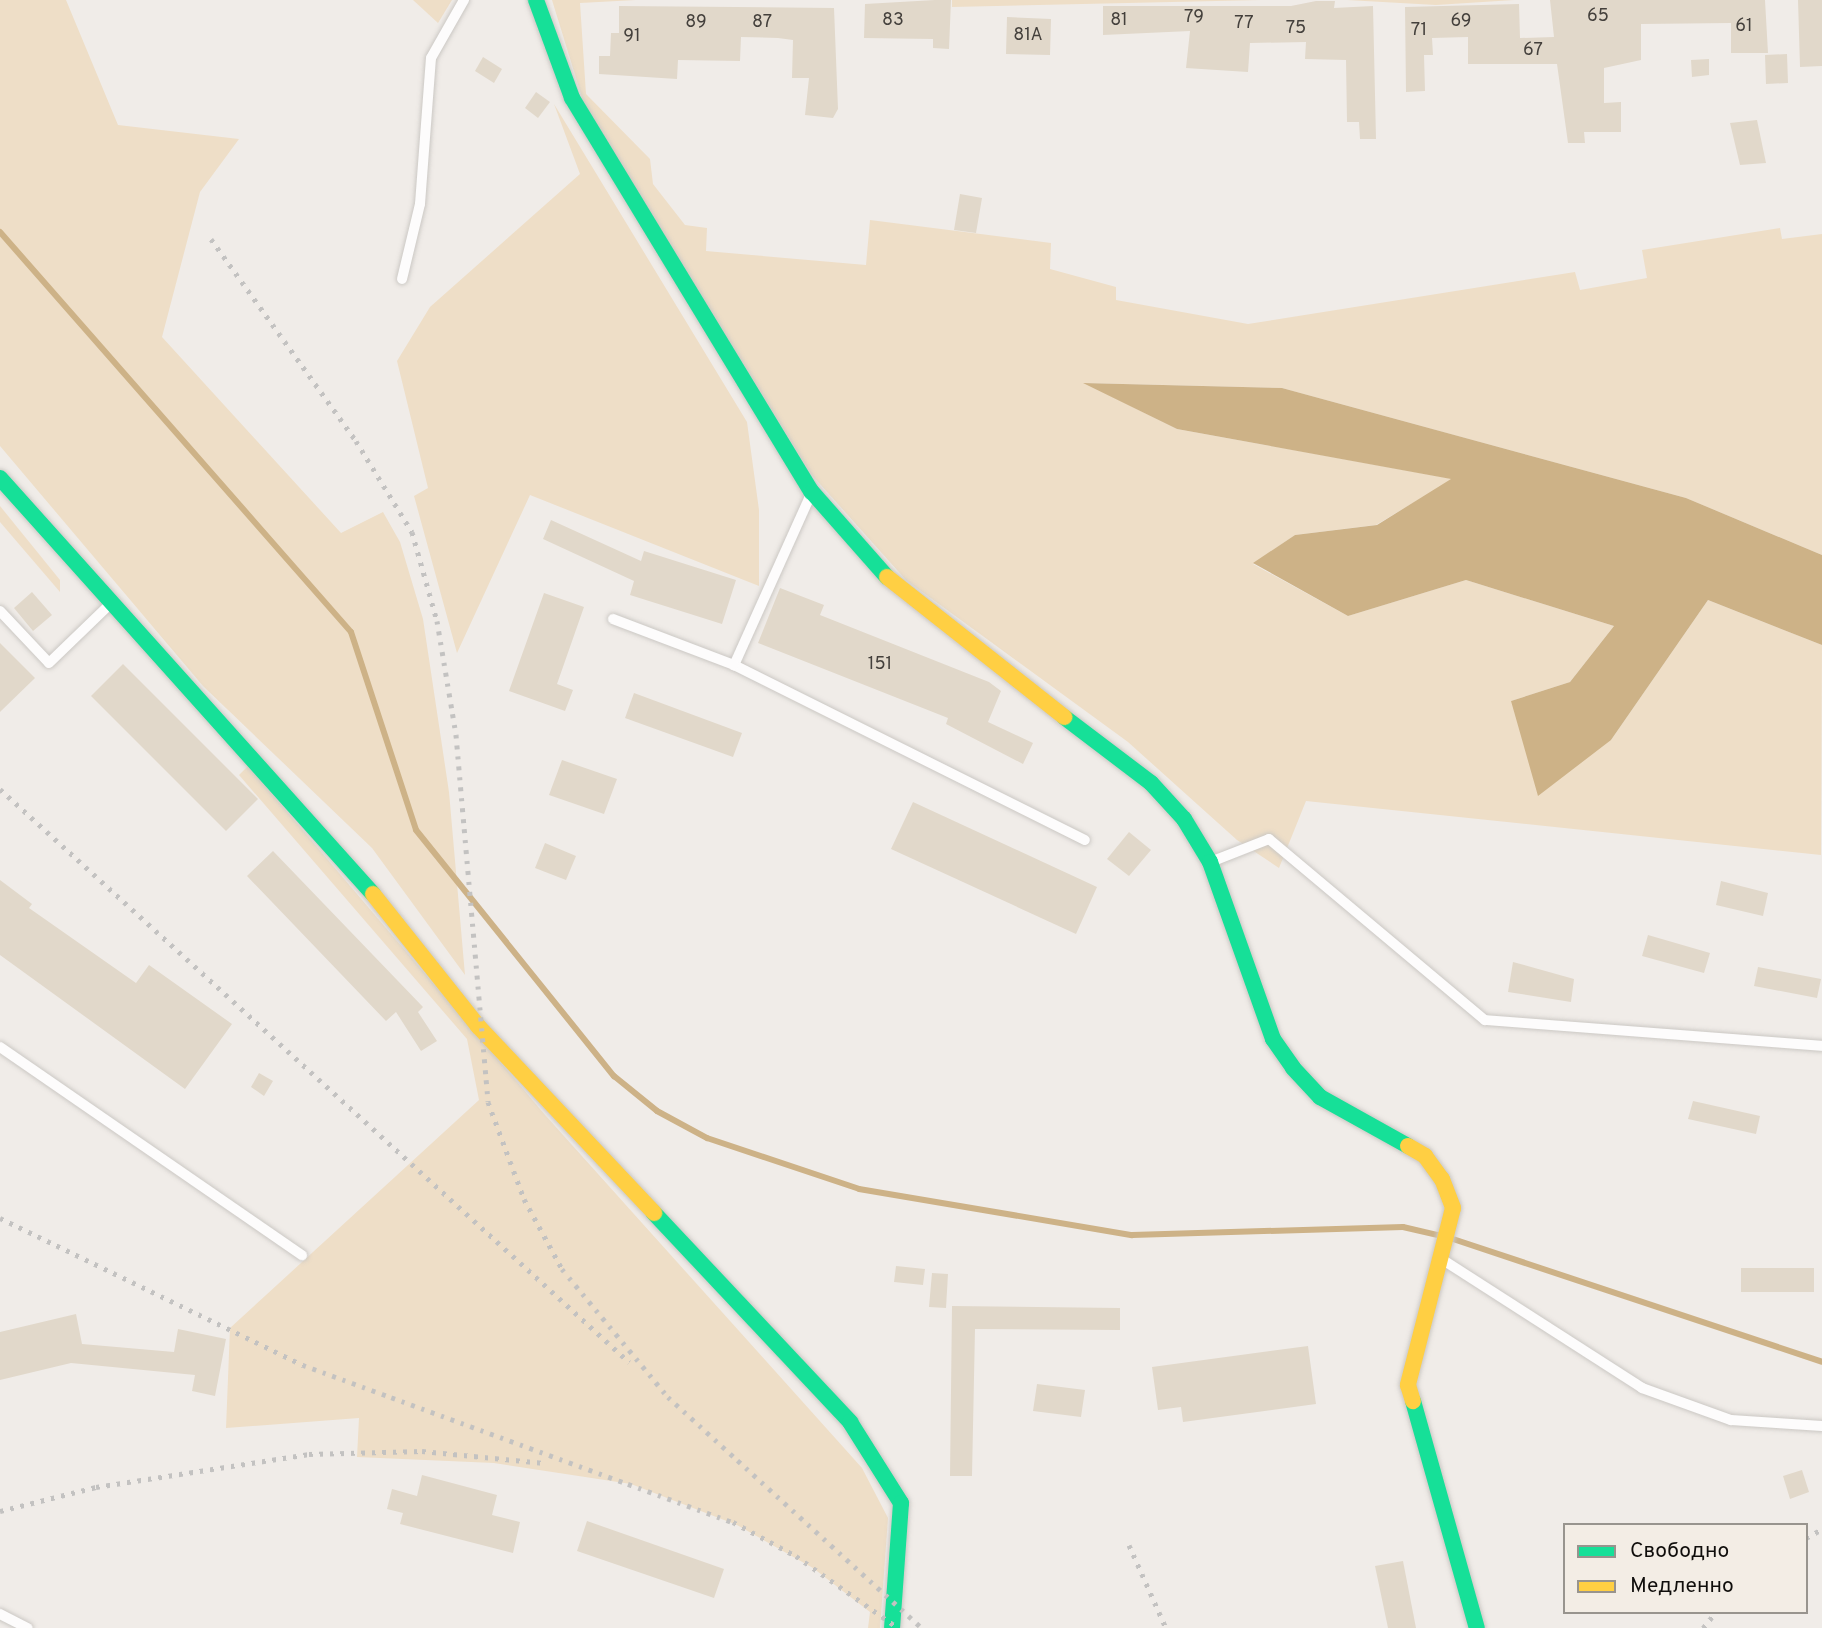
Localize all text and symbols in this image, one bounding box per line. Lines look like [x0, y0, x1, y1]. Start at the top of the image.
house number: 65 [1587, 6, 1609, 28]
house number: 79 [1184, 7, 1204, 29]
house number: 83 [882, 10, 904, 32]
house number: 81 [1110, 10, 1128, 32]
house number: 69 [1451, 11, 1471, 33]
house number: 89 [685, 12, 707, 34]
house number: 87 [752, 12, 772, 34]
house number: 77 [1234, 13, 1254, 35]
house number: 61 [1735, 16, 1753, 38]
house number: 75 [1286, 18, 1306, 40]
house number: 71 [1411, 20, 1427, 42]
house number: 81А [1013, 25, 1043, 47]
house number: 91 [623, 26, 641, 48]
house number: 67 [1523, 40, 1543, 62]
house number: 151 [868, 654, 892, 676]
legend [1563, 1523, 1808, 1614]
text: Свободно [1630, 1538, 1729, 1565]
text: Медленно [1630, 1573, 1734, 1600]

